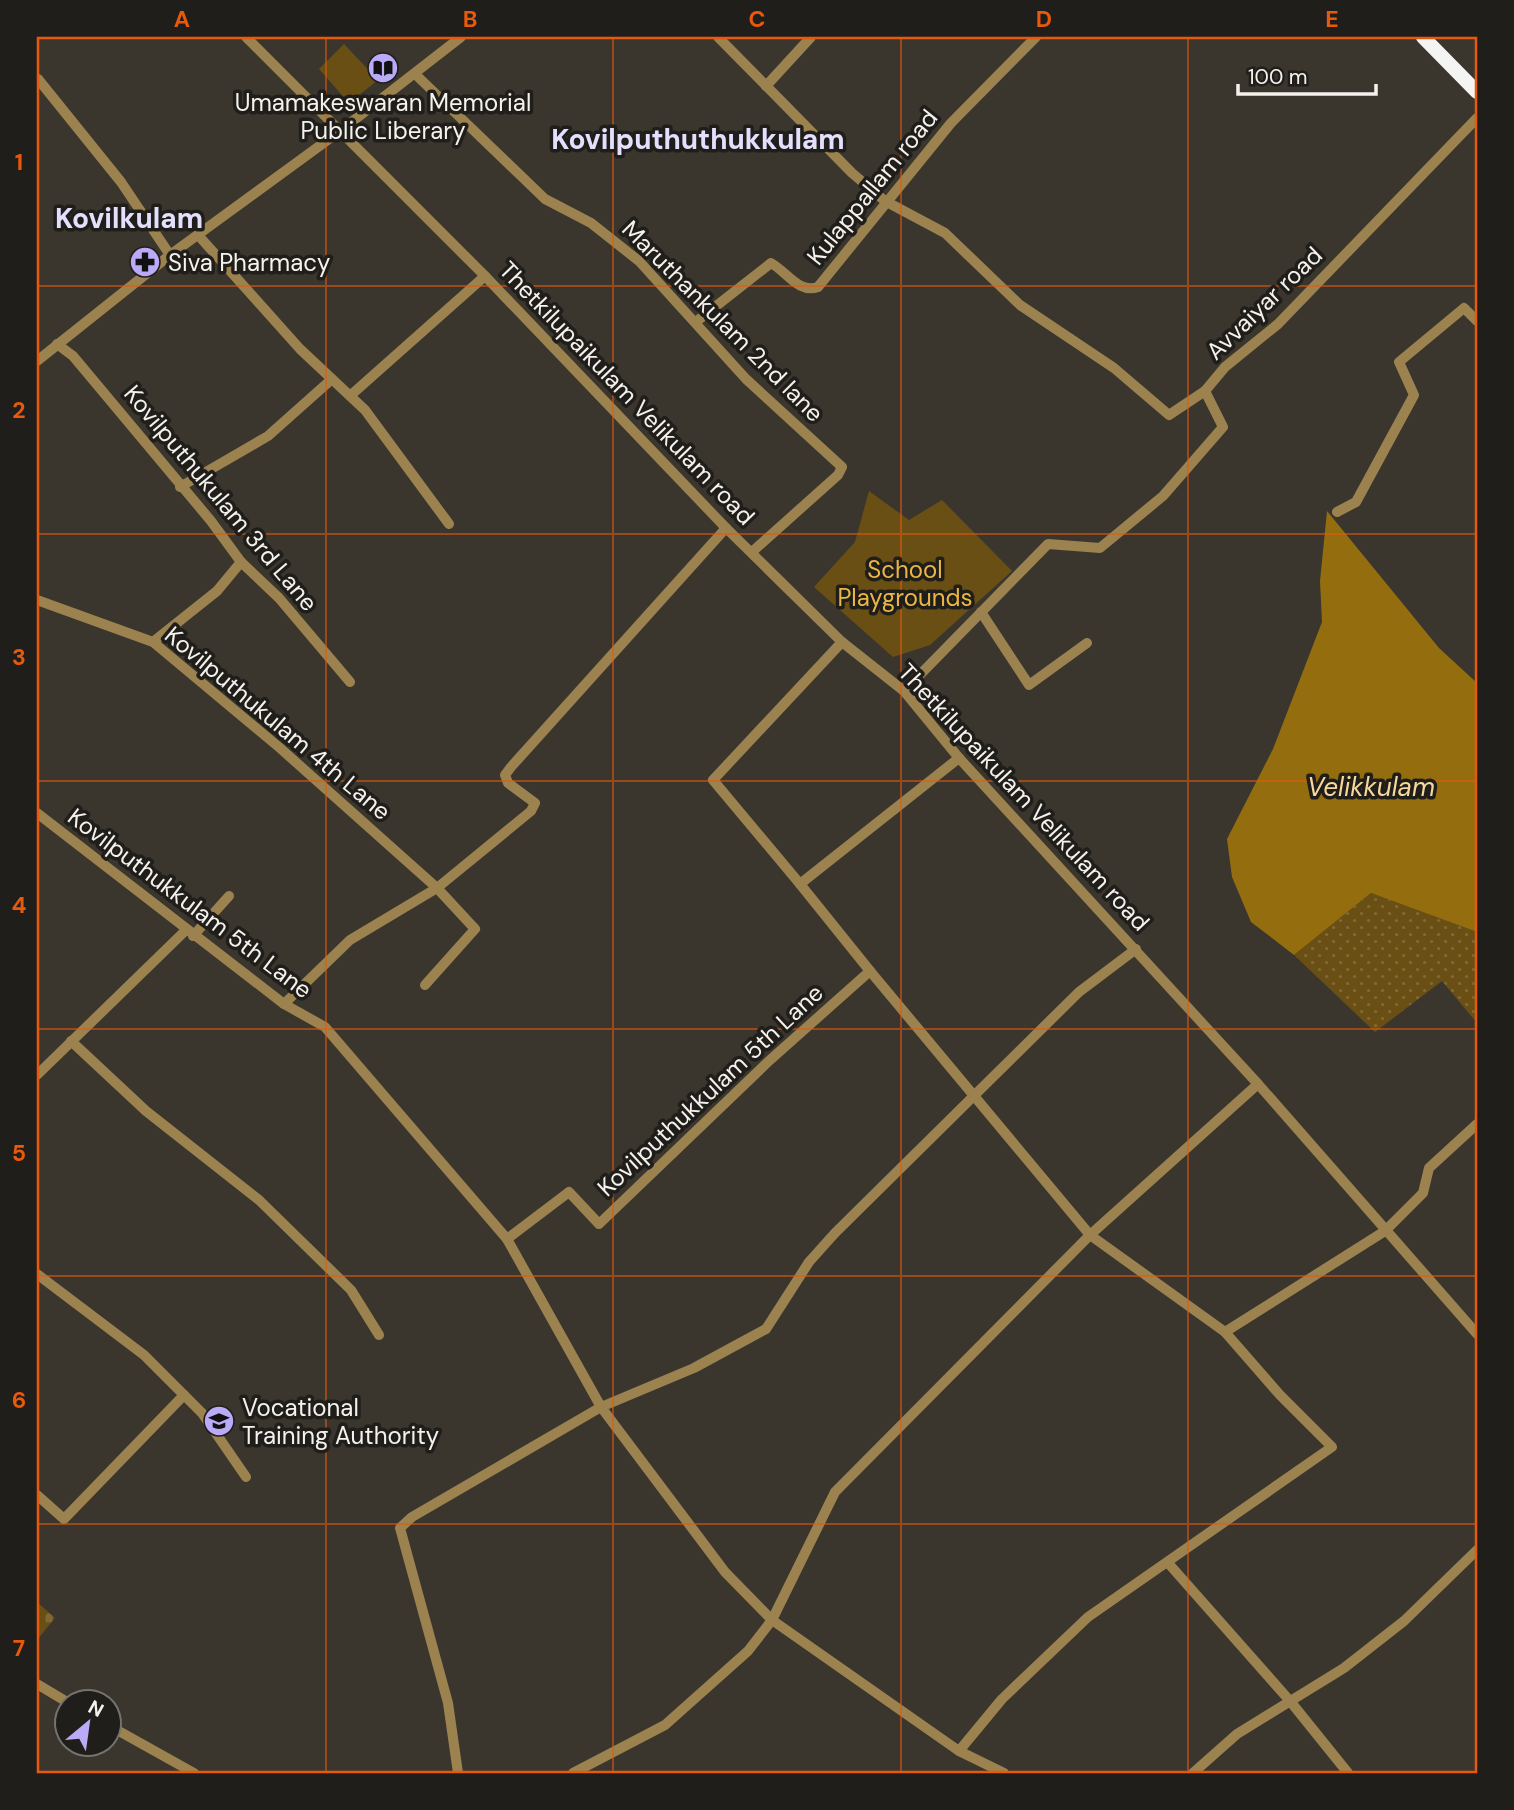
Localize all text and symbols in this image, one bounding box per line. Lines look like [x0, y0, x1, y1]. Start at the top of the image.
text: A [174, 4, 190, 34]
text: B [463, 4, 477, 34]
text: C [749, 4, 765, 34]
text: D [1036, 4, 1052, 34]
text: E [1325, 4, 1339, 34]
library icon: Umamakeswaran Memorial Public Liberary [366, 51, 400, 85]
scale bar [1238, 52, 1376, 96]
text: 100 m [1248, 63, 1308, 91]
place label: Umamakeswaran Memorial Public Liberary [235, 87, 531, 146]
street label: Kulappallam road [800, 103, 944, 271]
district label: Kovilputhuthukkulam [551, 121, 845, 158]
text: 1 [15, 147, 23, 177]
district label: Kovilkulam [55, 200, 203, 237]
street label: Maruthankulam 2nd lane [616, 214, 830, 428]
street label: Avvaiyar road [1199, 240, 1329, 366]
pharmacy icon: Siva Pharmacy [128, 245, 162, 279]
place label: Siva Pharmacy [168, 247, 330, 278]
street label: Thetkilupaikulam Velikulam road [493, 255, 761, 531]
street label: Kovilputhukulam 3rd Lane [117, 379, 325, 617]
text: 2 [12, 395, 26, 425]
park label: School Playgrounds [837, 554, 973, 613]
street label: Kovilputhukulam 4th Lane [159, 619, 397, 827]
text: 3 [12, 642, 26, 672]
street label: Thetkilupaikulam Velikulam road [892, 657, 1156, 937]
water label: Velikkulam [1307, 770, 1435, 804]
street label: Kovilputhukkulam 5th Lane [62, 801, 318, 1005]
text: 4 [12, 890, 27, 920]
street label: Kovilputhukkulam 5th Lane [591, 977, 829, 1203]
text: 5 [12, 1138, 26, 1168]
text: 6 [12, 1385, 26, 1415]
place label: Vocational Training Authority [242, 1392, 439, 1451]
school or university icon: Vocational Training Authority [202, 1404, 236, 1438]
text: 7 [13, 1633, 25, 1663]
north arrow [52, 1688, 122, 1758]
text: N [84, 1694, 108, 1723]

